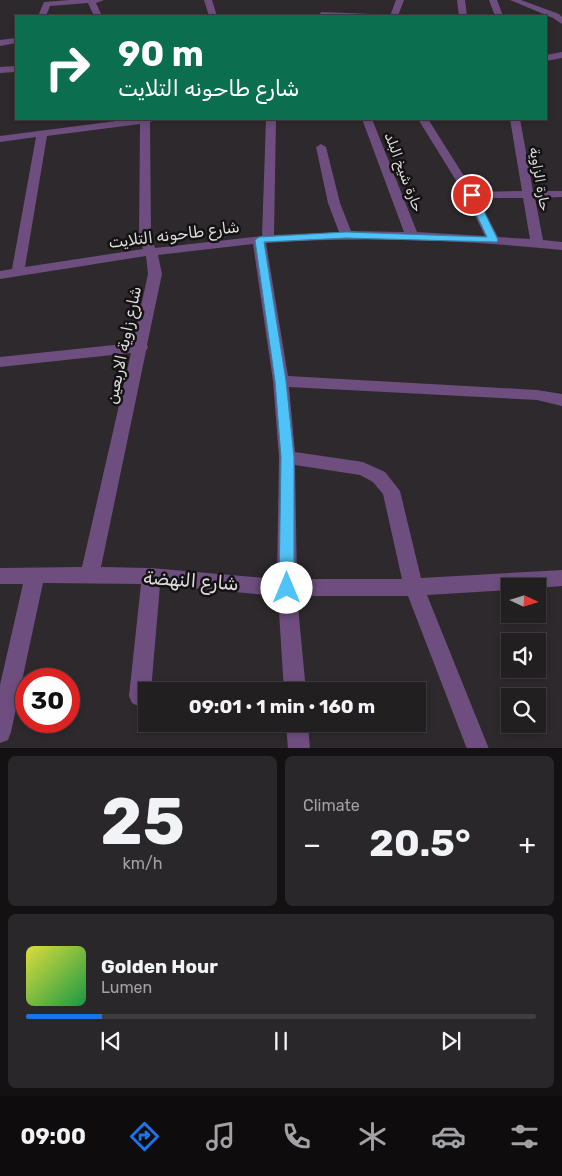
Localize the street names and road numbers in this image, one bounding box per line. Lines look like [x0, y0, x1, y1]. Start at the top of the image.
street label: حارة شيخ البلد [379, 130, 427, 215]
street label: حارة الزاوية [526, 146, 554, 213]
street label: شارع طاحونه التلايت [107, 217, 241, 254]
street label: شارع زاوية الاربعين [102, 285, 147, 406]
street label: شارع النهضة [142, 566, 239, 597]

